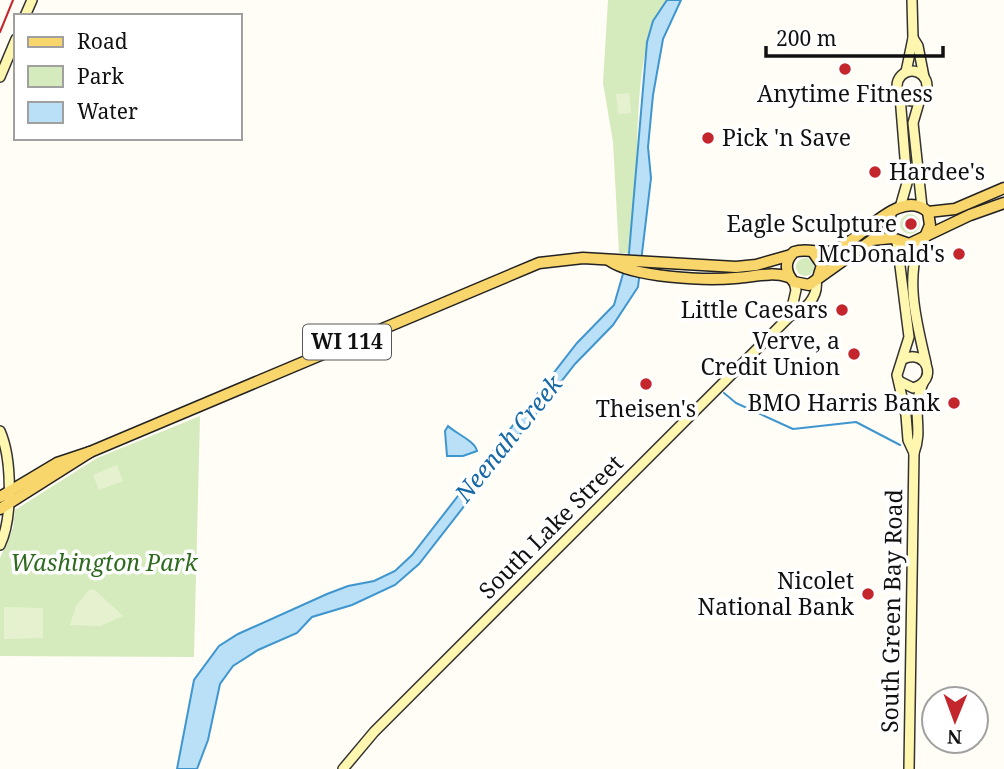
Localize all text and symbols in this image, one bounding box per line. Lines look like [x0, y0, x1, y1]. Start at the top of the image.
legend [14, 14, 242, 140]
scale bar [766, 14, 943, 58]
text: 200 m [776, 24, 837, 52]
text: Road [77, 27, 128, 55]
marker: Anytime Fitness [837, 61, 853, 77]
text: Park [77, 62, 124, 90]
place label: Anytime Fitness [757, 77, 933, 109]
text: Water [77, 97, 138, 125]
place label: Pick 'n Save [722, 121, 851, 153]
marker: Pick 'n Save [700, 130, 716, 146]
place label: Hardee's [889, 155, 985, 187]
marker: Hardee's [867, 164, 883, 180]
place label: Eagle Sculpture [726, 207, 897, 239]
marker: Eagle Sculpture [903, 216, 919, 232]
place label: McDonald's [818, 237, 945, 269]
marker: McDonald's [951, 246, 967, 262]
place label: Little Caesars [681, 293, 828, 325]
marker: Little Caesars [834, 302, 850, 318]
road number: WI 114 [303, 324, 391, 360]
place label: Verve, a Credit Union [700, 324, 840, 382]
marker: Verve, a Credit Union [846, 346, 862, 362]
water label: Neenah Creek [446, 367, 570, 509]
marker: Theisen's [638, 376, 654, 392]
place label: BMO Harris Bank [747, 386, 941, 418]
place label: Theisen's [596, 392, 696, 424]
marker: BMO Harris Bank [946, 395, 962, 411]
street label: South Lake Street [471, 447, 629, 605]
street label: South Green Bay Road [873, 489, 909, 733]
park label: Washington Park [10, 546, 198, 578]
place label: Nicolet National Bank [698, 564, 855, 622]
marker: Nicolet National Bank [860, 586, 876, 602]
north arrow [920, 685, 990, 755]
text: N [947, 724, 962, 750]

